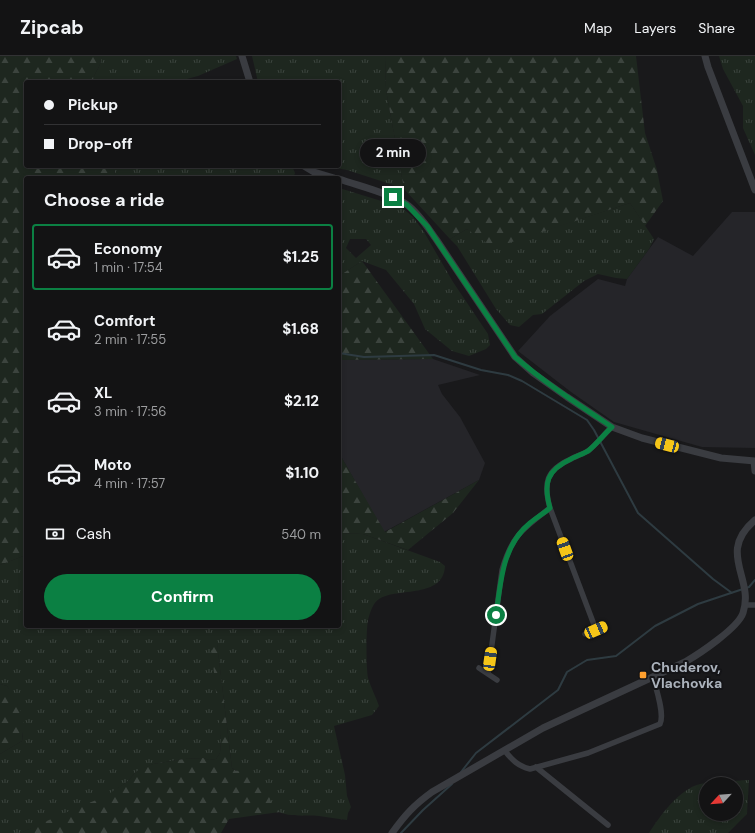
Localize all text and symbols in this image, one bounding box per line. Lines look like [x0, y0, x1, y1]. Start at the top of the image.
text: Zipcab [20, 15, 84, 40]
text: Map [584, 19, 612, 37]
text: Layers [634, 19, 676, 37]
text: Share [698, 19, 735, 37]
text: Pickup [68, 95, 118, 115]
text: Drop-off [68, 134, 133, 154]
callout: 2 min [360, 139, 426, 167]
text: 2 min [376, 144, 410, 161]
text: Choose a ride [44, 188, 165, 212]
route end [384, 188, 402, 206]
icon: car [46, 239, 82, 275]
text: Economy [94, 239, 162, 259]
text: $1.25 [283, 247, 319, 267]
text: 1 min · 17:54 [94, 259, 163, 276]
icon: car [46, 311, 82, 347]
text: Comfort [94, 311, 155, 331]
text: $1.68 [282, 319, 319, 339]
text: 2 min · 17:55 [94, 331, 166, 348]
icon: car [46, 383, 82, 419]
text: XL [94, 383, 112, 403]
text: $2.12 [284, 391, 319, 411]
text: 3 min · 17:56 [94, 403, 167, 420]
car [654, 436, 680, 454]
icon: car [46, 455, 82, 491]
text: Moto [94, 455, 132, 475]
text: $1.10 [285, 463, 319, 483]
text: 4 min · 17:57 [94, 475, 165, 492]
icon: cash [44, 523, 66, 545]
text: Cash [76, 524, 111, 544]
text: 540 m [281, 526, 321, 543]
car [555, 536, 575, 562]
button: Confirm [44, 574, 321, 620]
route start [487, 606, 505, 624]
car [583, 620, 609, 640]
car [482, 646, 498, 672]
place label: Chuderov, Vlachovka [651, 658, 722, 692]
marker: Chuderov, Vlachovka [638, 670, 648, 680]
north arrow [699, 777, 743, 821]
map controls [699, 777, 743, 821]

